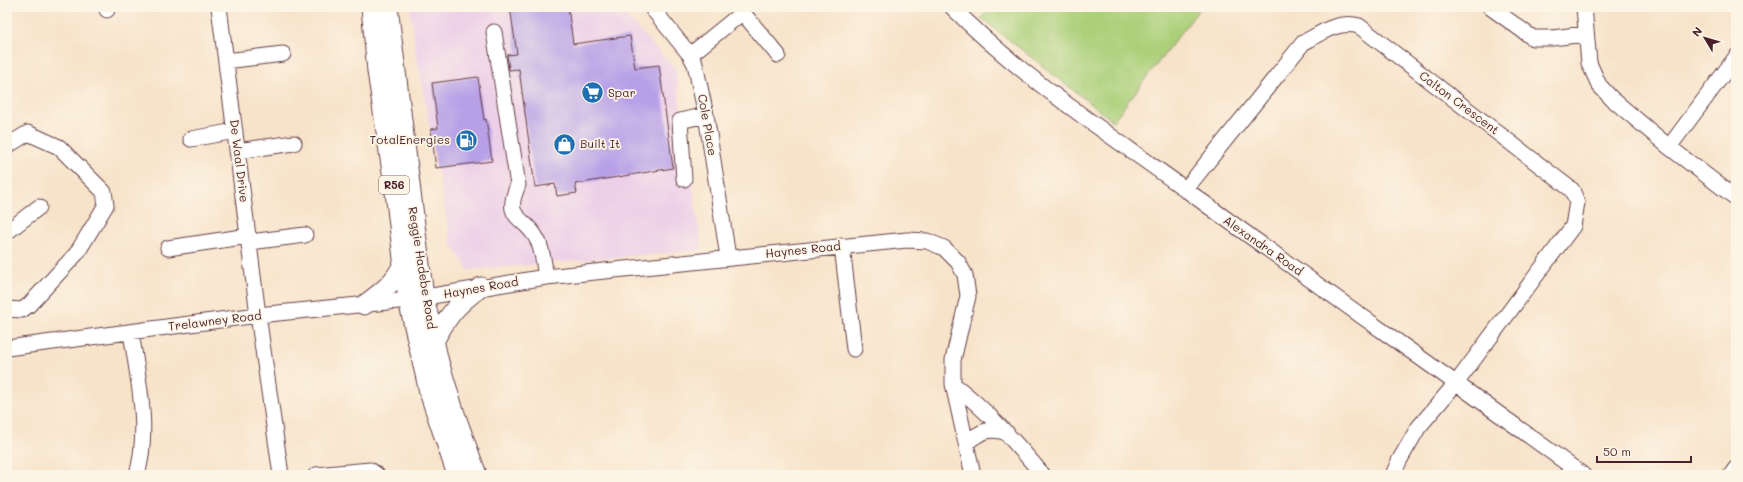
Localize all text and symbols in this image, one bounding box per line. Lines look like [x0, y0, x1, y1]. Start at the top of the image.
north arrow [1685, 18, 1725, 58]
text: N [1688, 24, 1705, 39]
street label: Calton Crescent [1416, 67, 1503, 138]
supermarket icon: Spar [580, 80, 606, 106]
place label: Spar [608, 84, 636, 100]
street label: Cole Place [695, 93, 721, 157]
street label: De Waal Drive [227, 118, 253, 203]
fuel station icon: TotalEnergies [453, 127, 479, 153]
place label: TotalEnergies [370, 131, 450, 147]
shop icon: Built It [551, 131, 577, 157]
place label: Built It [580, 135, 620, 151]
road number: R56 [379, 176, 409, 194]
street label: Reggie Hadebe Road [405, 205, 441, 331]
street label: Alexandra Road [1221, 212, 1307, 279]
street label: Haynes Road [764, 237, 842, 261]
street label: Haynes Road [442, 272, 520, 301]
street label: Trelawney Road [167, 306, 263, 334]
scale bar [1597, 438, 1691, 464]
text: 50 m [1603, 443, 1631, 459]

